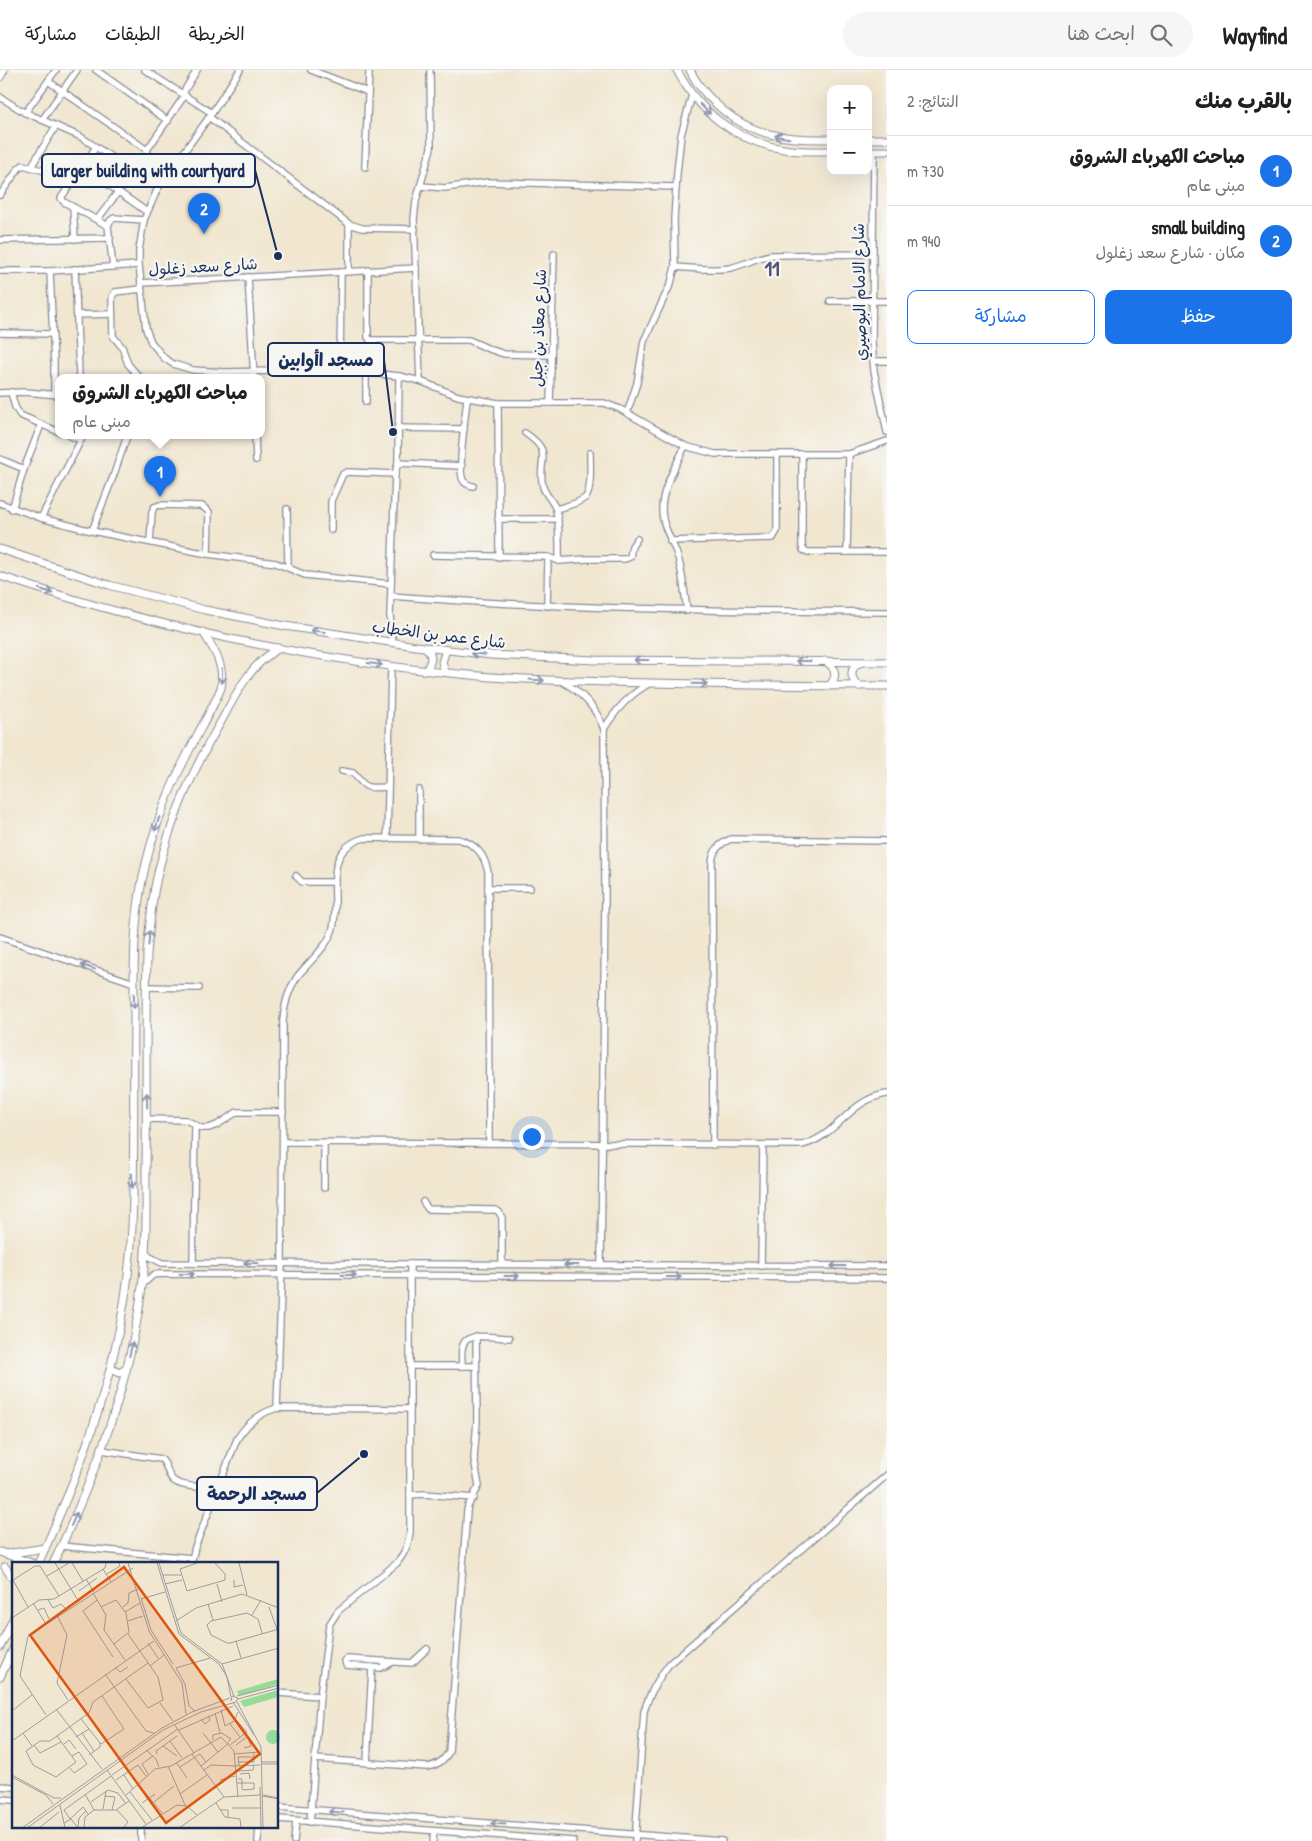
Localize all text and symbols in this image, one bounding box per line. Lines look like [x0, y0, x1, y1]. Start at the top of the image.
search box [843, 12, 1193, 57]
text: Wayfind [1223, 19, 1287, 51]
text: ابحث هنا [1067, 20, 1135, 46]
text: مشاركة [25, 21, 77, 46]
text: الطبقات [105, 21, 161, 46]
text: الخريطة [189, 21, 245, 46]
icon: search [1147, 21, 1175, 49]
map controls [827, 85, 872, 175]
button: + [827, 85, 872, 130]
text: بالقرب منك [1195, 86, 1292, 115]
text: النتائج: 2 [907, 90, 959, 112]
one-way arrow [699, 103, 711, 115]
button: − [827, 130, 872, 175]
one-way arrow [775, 132, 791, 142]
text: مباحث الكهرباء الشروق [1070, 143, 1245, 169]
callout: larger building with courtyard [42, 154, 255, 187]
text: larger building with courtyard [51, 158, 245, 184]
text: 730 m [907, 160, 944, 182]
text: 1 [1273, 160, 1279, 182]
text: مبنى عام [1187, 174, 1245, 196]
pin: 2 [188, 193, 220, 234]
text: small building [1151, 214, 1245, 240]
street label: شارع الامام البوصيري [847, 223, 873, 361]
text: 940 m [907, 230, 941, 252]
text: 2 [1272, 230, 1280, 252]
text: مكان · شارع سعد زغلول [1095, 241, 1245, 263]
street label: شارع سعد زغلول [148, 252, 258, 281]
district label: 11 [764, 254, 780, 283]
street label: شارع معاذ بن جبل [525, 269, 552, 387]
button: مشاركة [907, 290, 1095, 344]
button: حفظ [1105, 290, 1292, 344]
callout: مسجد اأوابين [268, 343, 384, 376]
text: مسجد اأوابين [278, 347, 374, 372]
popup [55, 374, 265, 439]
text: مباحث الكهرباء الشروق [72, 379, 248, 405]
text: مبنى عام [72, 410, 131, 432]
pin: 1 [144, 456, 176, 497]
one-way arrow [38, 586, 54, 596]
street label: شارع عمر بن الخطاب [371, 615, 507, 654]
one-way arrow [310, 626, 326, 636]
one-way arrow [471, 649, 487, 658]
one-way arrow [633, 655, 650, 665]
one-way arrow [796, 656, 812, 666]
one-way arrow [367, 660, 383, 670]
one-way arrow [217, 668, 227, 684]
one-way arrow [529, 675, 545, 684]
one-way arrow [691, 679, 707, 689]
one-way arrow [152, 816, 161, 831]
one-way arrow [144, 930, 153, 946]
one-way arrow [80, 962, 96, 971]
one-way arrow [129, 993, 139, 1009]
one-way arrow [142, 1092, 152, 1108]
your location [519, 1124, 545, 1150]
one-way arrow [127, 1173, 137, 1189]
one-way arrow [243, 1258, 260, 1268]
one-way arrow [563, 1260, 580, 1270]
one-way arrow [831, 1261, 847, 1271]
one-way arrow [178, 1269, 194, 1279]
one-way arrow [340, 1270, 357, 1280]
one-way arrow [503, 1271, 519, 1281]
one-way arrow [666, 1272, 682, 1282]
one-way arrow [127, 1341, 136, 1357]
callout: مسجد الرحمة [197, 1477, 317, 1510]
text: مسجد الرحمة [207, 1481, 307, 1506]
one-way arrow [69, 1512, 79, 1527]
inset map [12, 1562, 279, 1828]
one-way arrow [329, 1807, 345, 1816]
one-way arrow [491, 1819, 507, 1829]

